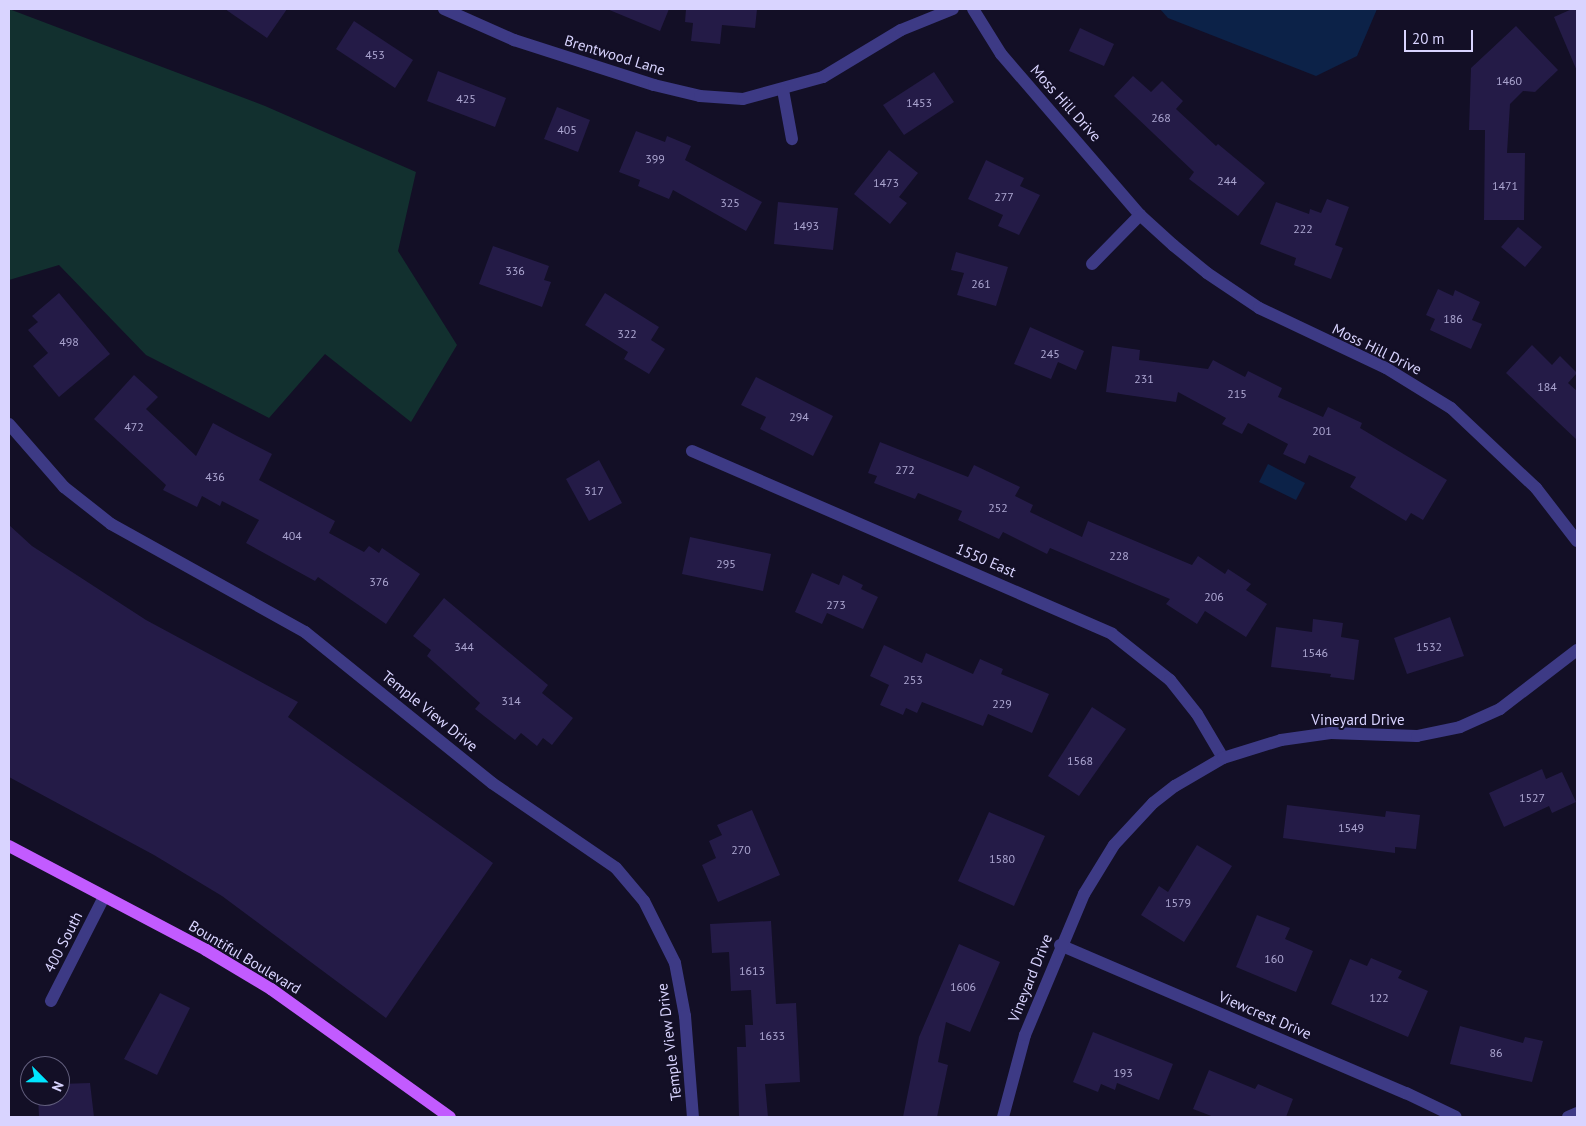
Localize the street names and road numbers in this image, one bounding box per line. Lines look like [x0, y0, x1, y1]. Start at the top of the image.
street label: Brentwood Lane [562, 31, 668, 79]
street label: Moss Hill Drive [1027, 61, 1105, 145]
street label: Moss Hill Drive [1329, 320, 1425, 378]
street label: 1550 East [953, 539, 1019, 581]
street label: Temple View Drive [378, 667, 482, 755]
street label: Vineyard Drive [1311, 711, 1405, 729]
street label: 400 South [40, 909, 86, 975]
street label: Bountiful Boulevard [186, 916, 304, 998]
street label: Vineyard Drive [1004, 931, 1056, 1025]
street label: Temple View Drive [653, 982, 685, 1102]
street label: Viewcrest Drive [1216, 987, 1314, 1043]

